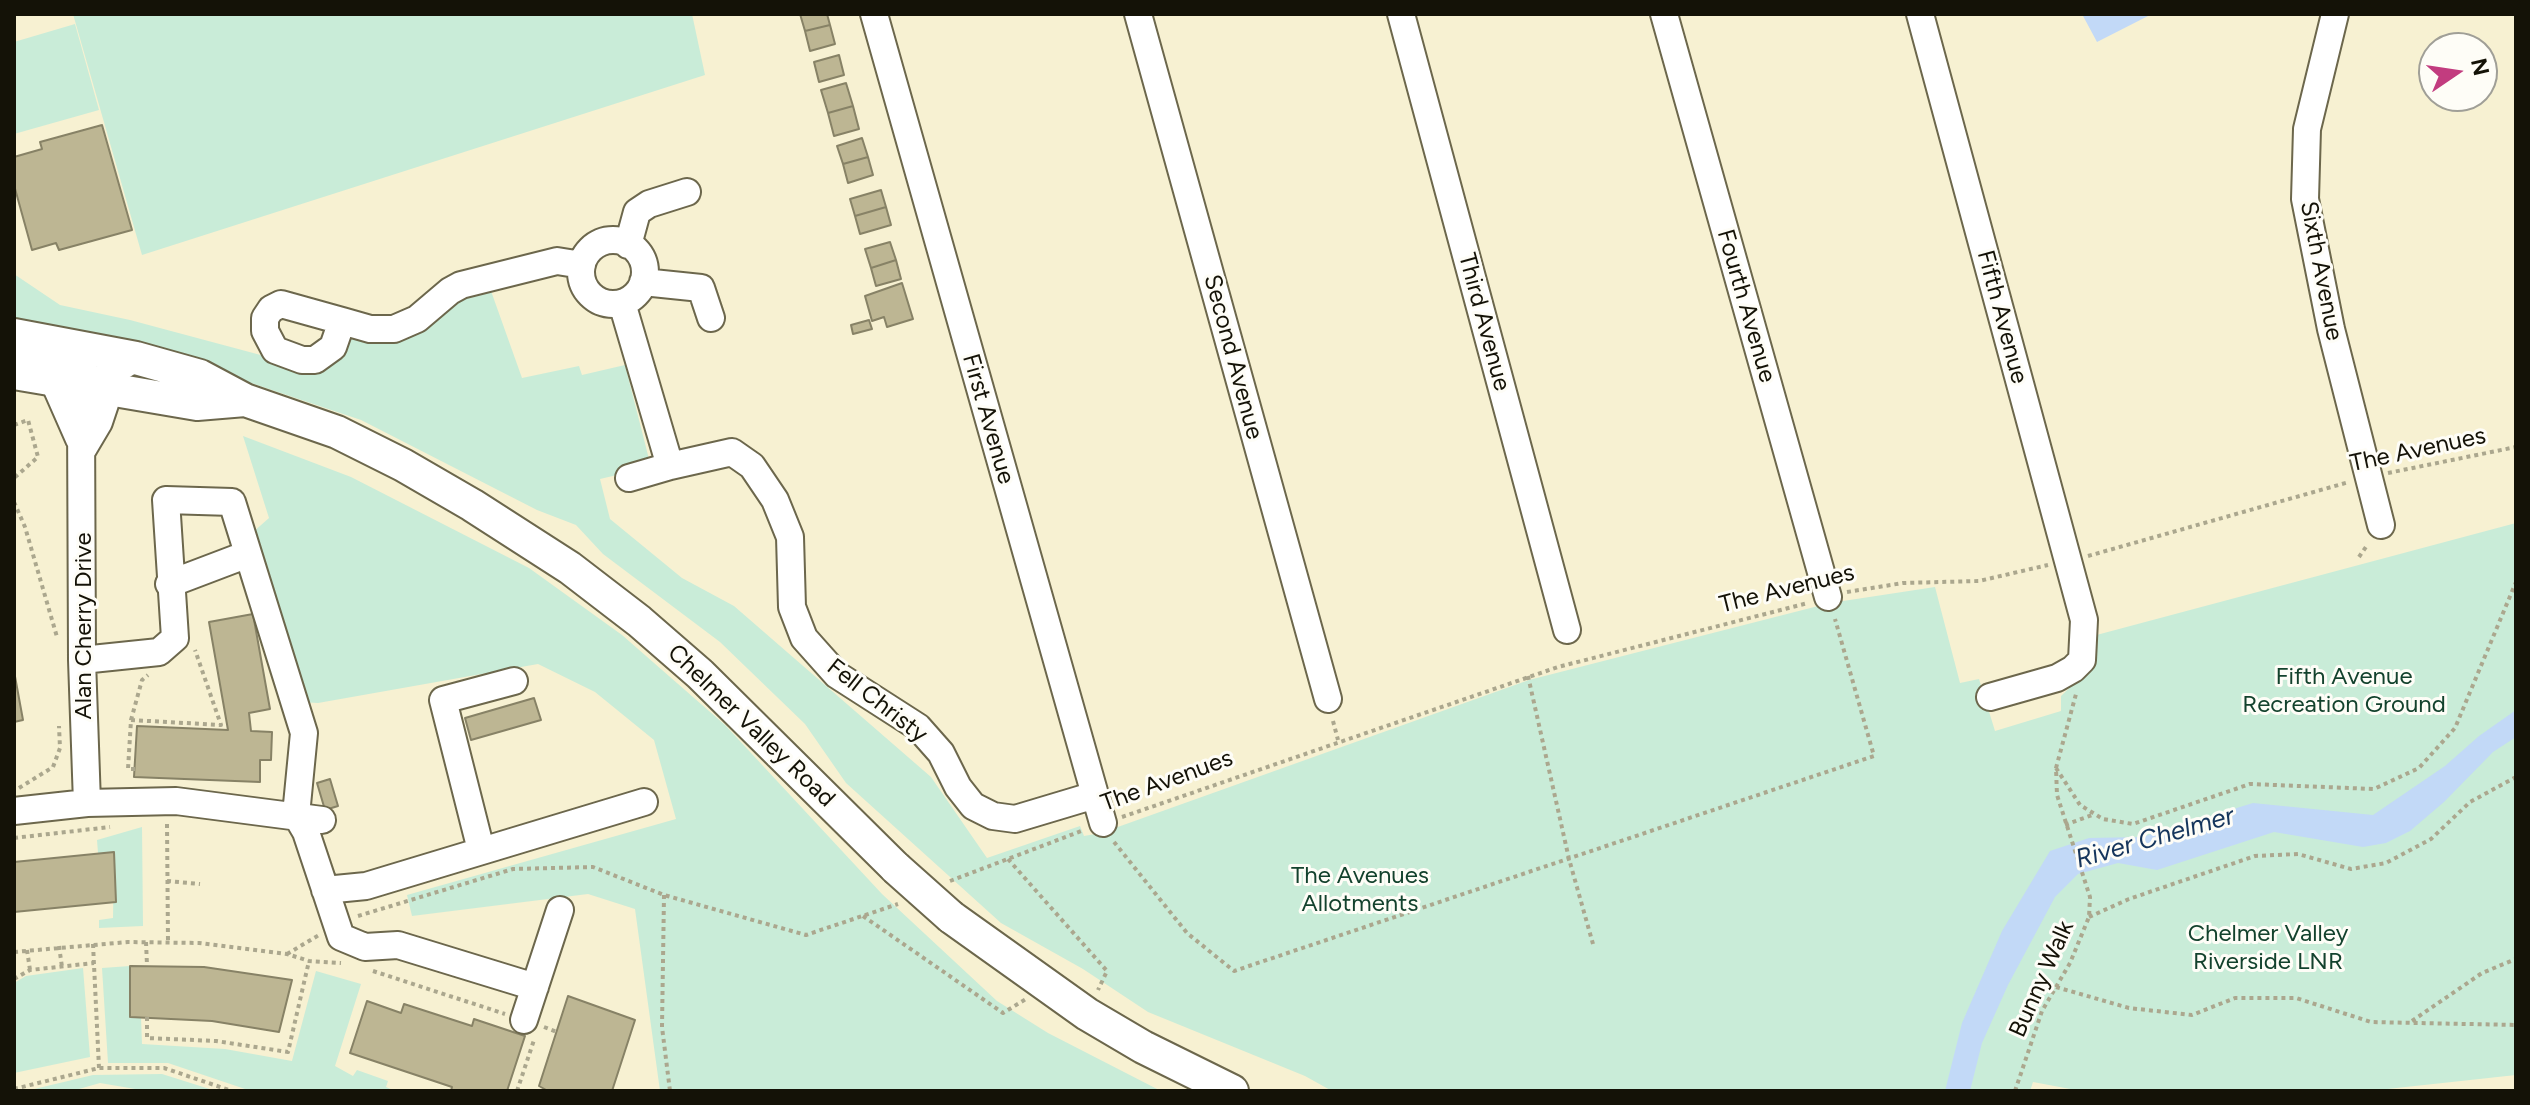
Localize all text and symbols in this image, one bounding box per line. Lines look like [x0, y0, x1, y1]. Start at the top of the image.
north arrow [2418, 32, 2498, 112]
text: N [2465, 56, 2495, 78]
street label: Sixth Avenue [2293, 199, 2349, 343]
street label: Fourth Avenue [1710, 226, 1782, 386]
street label: Fifth Avenue [1970, 247, 2034, 387]
street label: Third Avenue [1452, 250, 1516, 394]
street label: Second Avenue [1197, 272, 1269, 442]
street label: First Avenue [956, 351, 1020, 487]
street label: The Avenues [2348, 422, 2488, 478]
street label: Alan Cherry Drive [70, 532, 98, 720]
street label: The Avenues [1717, 558, 1857, 620]
street label: Chelmer Valley Road [661, 639, 841, 813]
street label: Fell Christy [821, 653, 933, 749]
park label: Fifth Avenue Recreation Ground [2242, 663, 2446, 719]
street label: The Avenues [1097, 744, 1237, 818]
water label: River Chelmer [2072, 800, 2238, 876]
park label: The Avenues Allotments [1291, 862, 1429, 918]
street label: Bunny Walk [2004, 916, 2080, 1042]
park label: Chelmer Valley Riverside LNR [2188, 920, 2348, 976]

